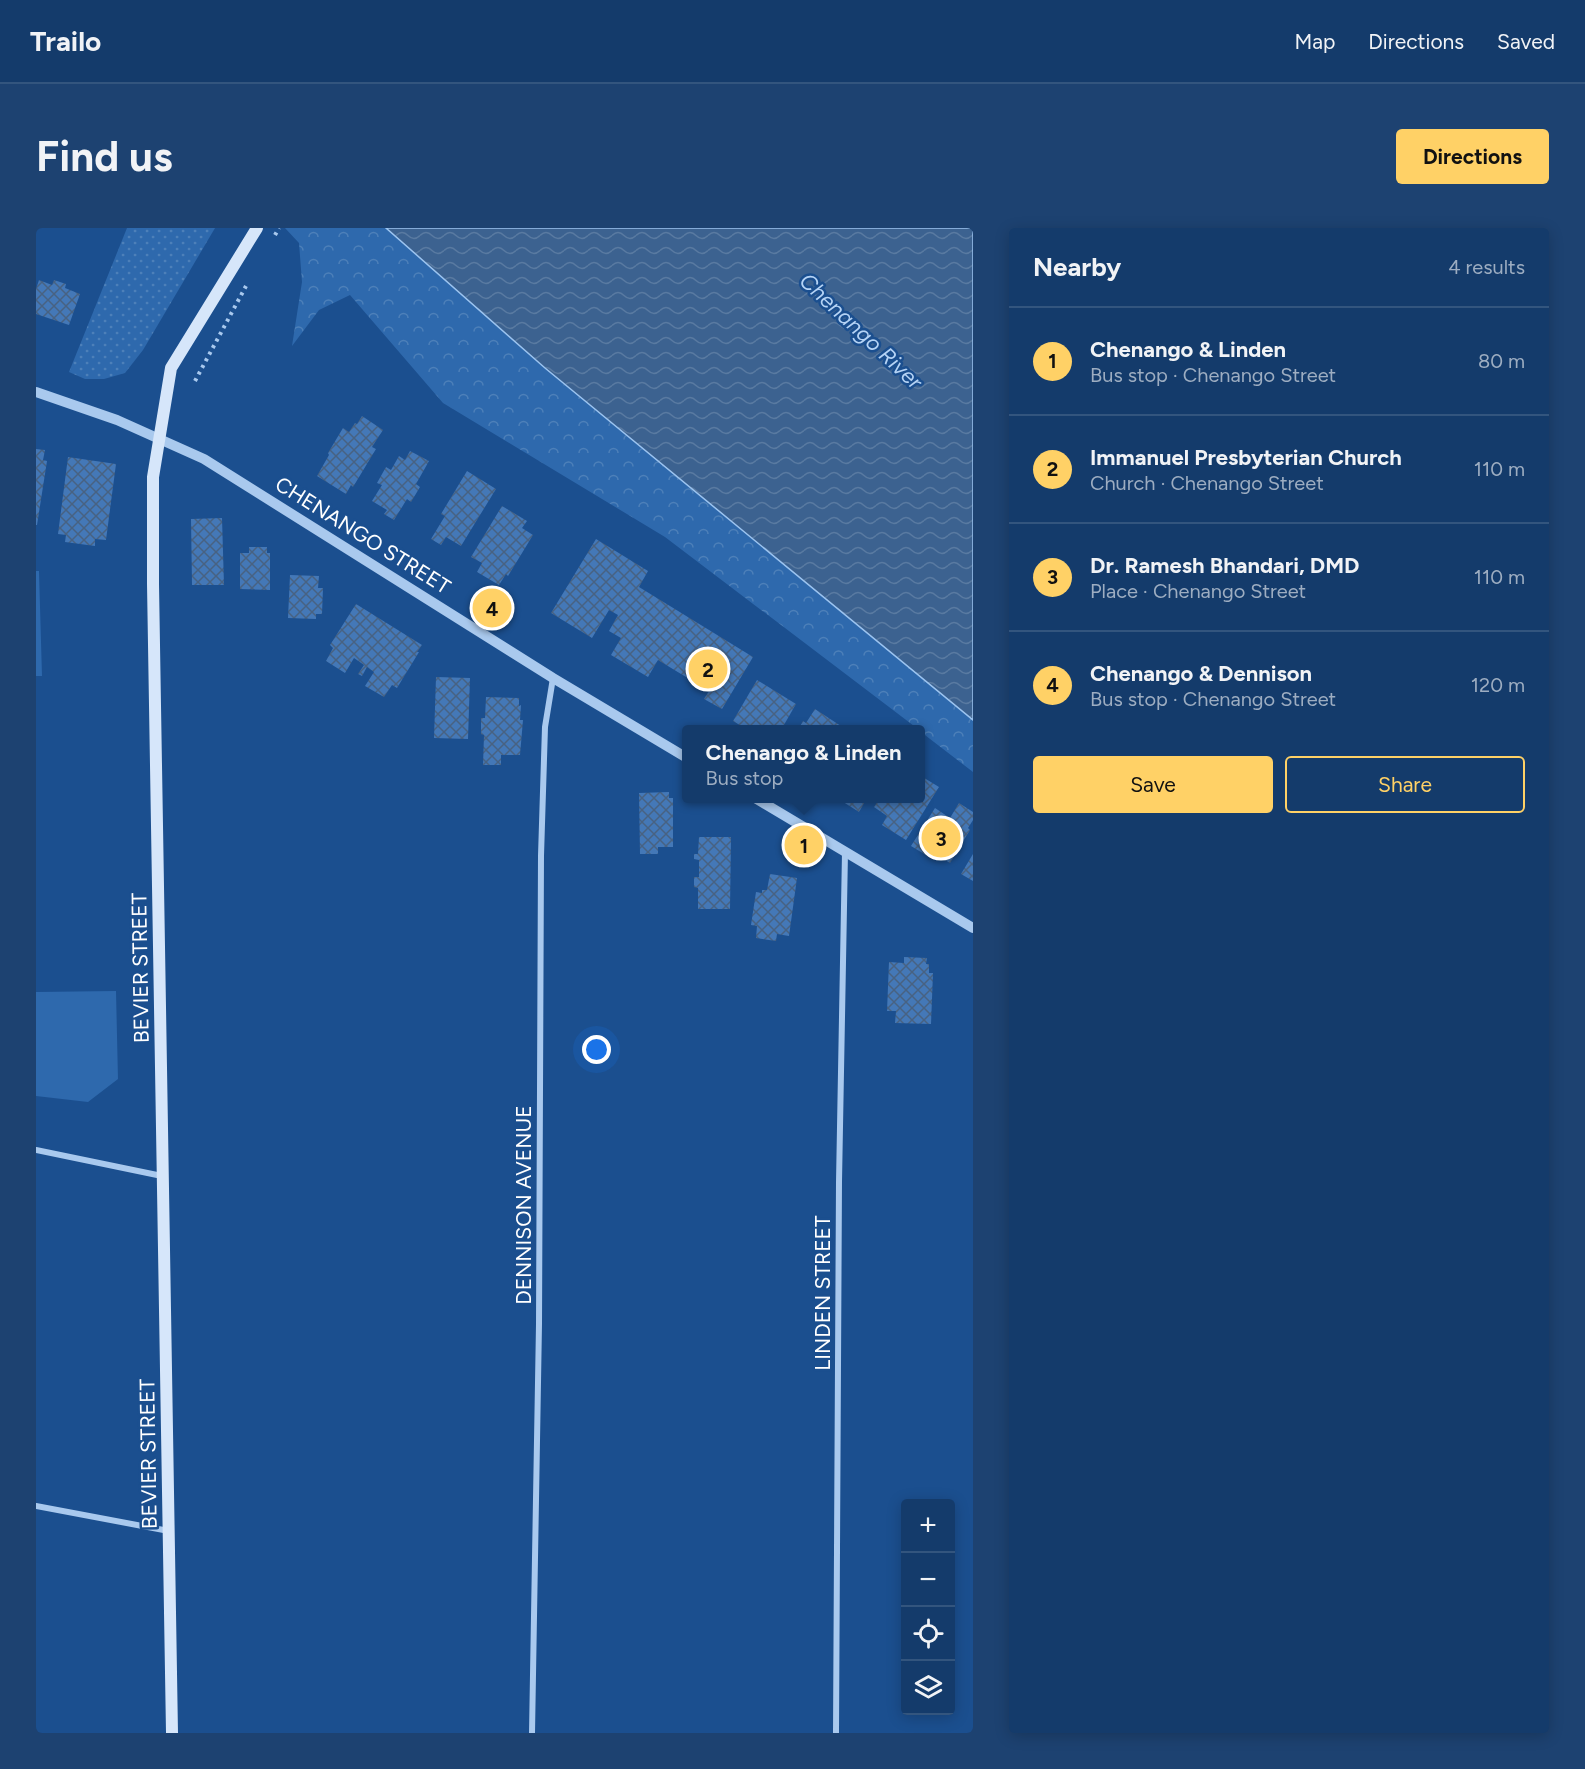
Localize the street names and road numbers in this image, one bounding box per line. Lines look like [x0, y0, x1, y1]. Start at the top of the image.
street label: CHENANGO STREET [271, 471, 455, 599]
street label: BEVIER STREET [126, 892, 154, 1043]
street label: DENNISON AVENUE [511, 1105, 536, 1305]
street label: LINDEN STREET [810, 1215, 835, 1371]
street label: BEVIER STREET [134, 1378, 162, 1529]

